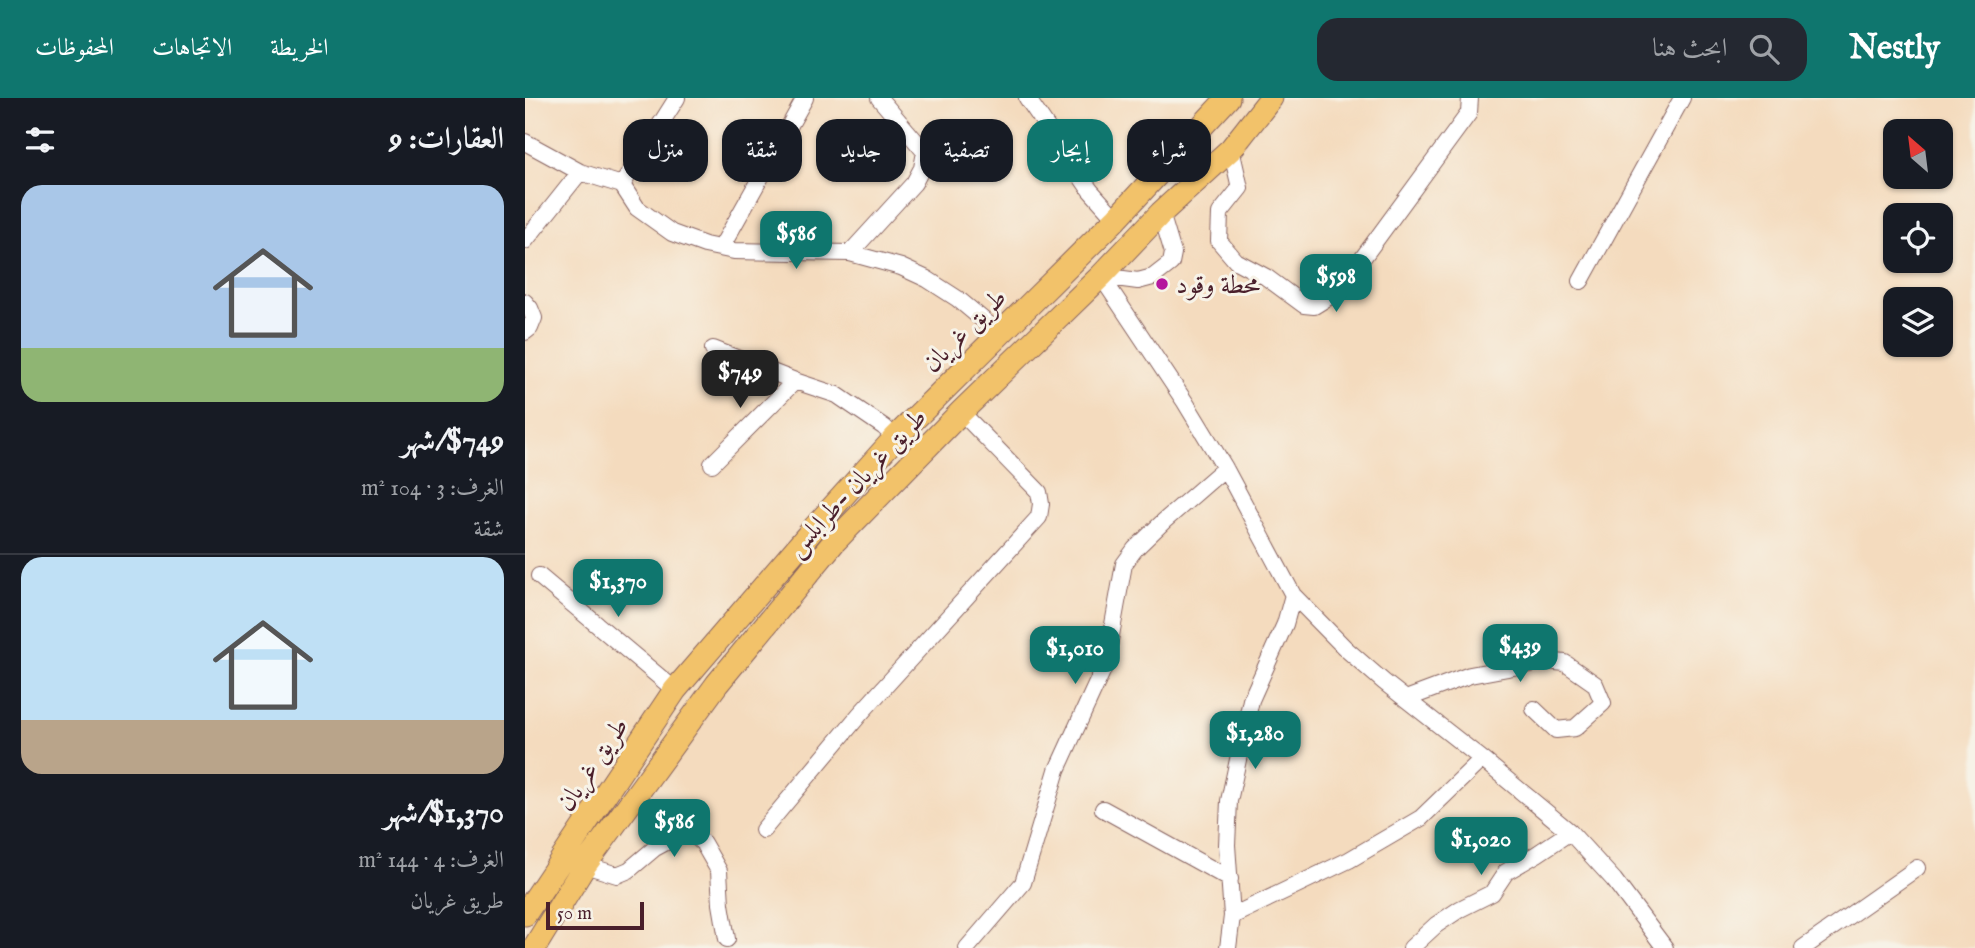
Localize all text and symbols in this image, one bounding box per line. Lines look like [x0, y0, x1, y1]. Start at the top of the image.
search box [1317, 18, 1807, 81]
text: Nestly [1849, 28, 1940, 70]
icon: search [1745, 30, 1783, 68]
text: ابحث هنا [1652, 32, 1727, 65]
text: المحفوظات [35, 33, 114, 64]
text: الاتجاهات [152, 33, 232, 64]
text: الخريطة [270, 33, 329, 64]
chip: منزل [623, 119, 708, 182]
chip: شقة [722, 119, 802, 182]
chip: جديد [816, 119, 906, 182]
chip: تصفية [920, 119, 1013, 182]
chip: إيجار [1027, 119, 1113, 182]
chip: شراء [1127, 119, 1211, 182]
north arrow [1883, 119, 1953, 189]
map controls [1883, 119, 1953, 357]
icon: filters [21, 121, 59, 159]
text: العقارات: 9 [389, 121, 504, 159]
button: locate [1883, 203, 1953, 273]
pin: $586 [755, 212, 837, 271]
text: $586 [776, 219, 816, 248]
icon: home [200, 230, 326, 356]
pin: $598 [1295, 254, 1377, 314]
text: $598 [1316, 262, 1356, 291]
place label: محطة وقود [1176, 269, 1261, 302]
marker: محطة وقود [1154, 276, 1170, 292]
street label: طريق غريان [916, 282, 1014, 380]
button: layers [1883, 287, 1953, 357]
pin: $749 [699, 350, 781, 410]
text: $749 [718, 358, 762, 387]
street label: طريق غريان -طرابلس [780, 402, 934, 564]
text: $749/شهر [401, 423, 504, 461]
text: الغرف: 3 · 104 m² [361, 474, 504, 503]
text: شقة [474, 515, 504, 544]
pin: $1,370 [561, 560, 675, 619]
text: $1,370 [589, 567, 647, 596]
icon: home [200, 602, 326, 728]
pin: $439 [1479, 624, 1561, 684]
pin: $1,010 [1018, 626, 1132, 686]
text: $439 [1499, 632, 1541, 661]
text: $1,010 [1046, 634, 1104, 663]
street label: طريق غريان [550, 712, 637, 818]
pin: $1,280 [1198, 712, 1312, 771]
text: $1,280 [1226, 719, 1284, 748]
text: $1,370/شهر [384, 795, 504, 833]
pin: $586 [633, 800, 715, 859]
text: $586 [654, 807, 694, 836]
pin: $1,020 [1424, 818, 1538, 877]
text: $1,020 [1451, 825, 1511, 854]
text: الغرف: 4 · 144 m² [358, 846, 504, 875]
text: طريق غريان [410, 887, 504, 916]
scale bar [546, 899, 644, 931]
text: 50 m [557, 902, 592, 926]

